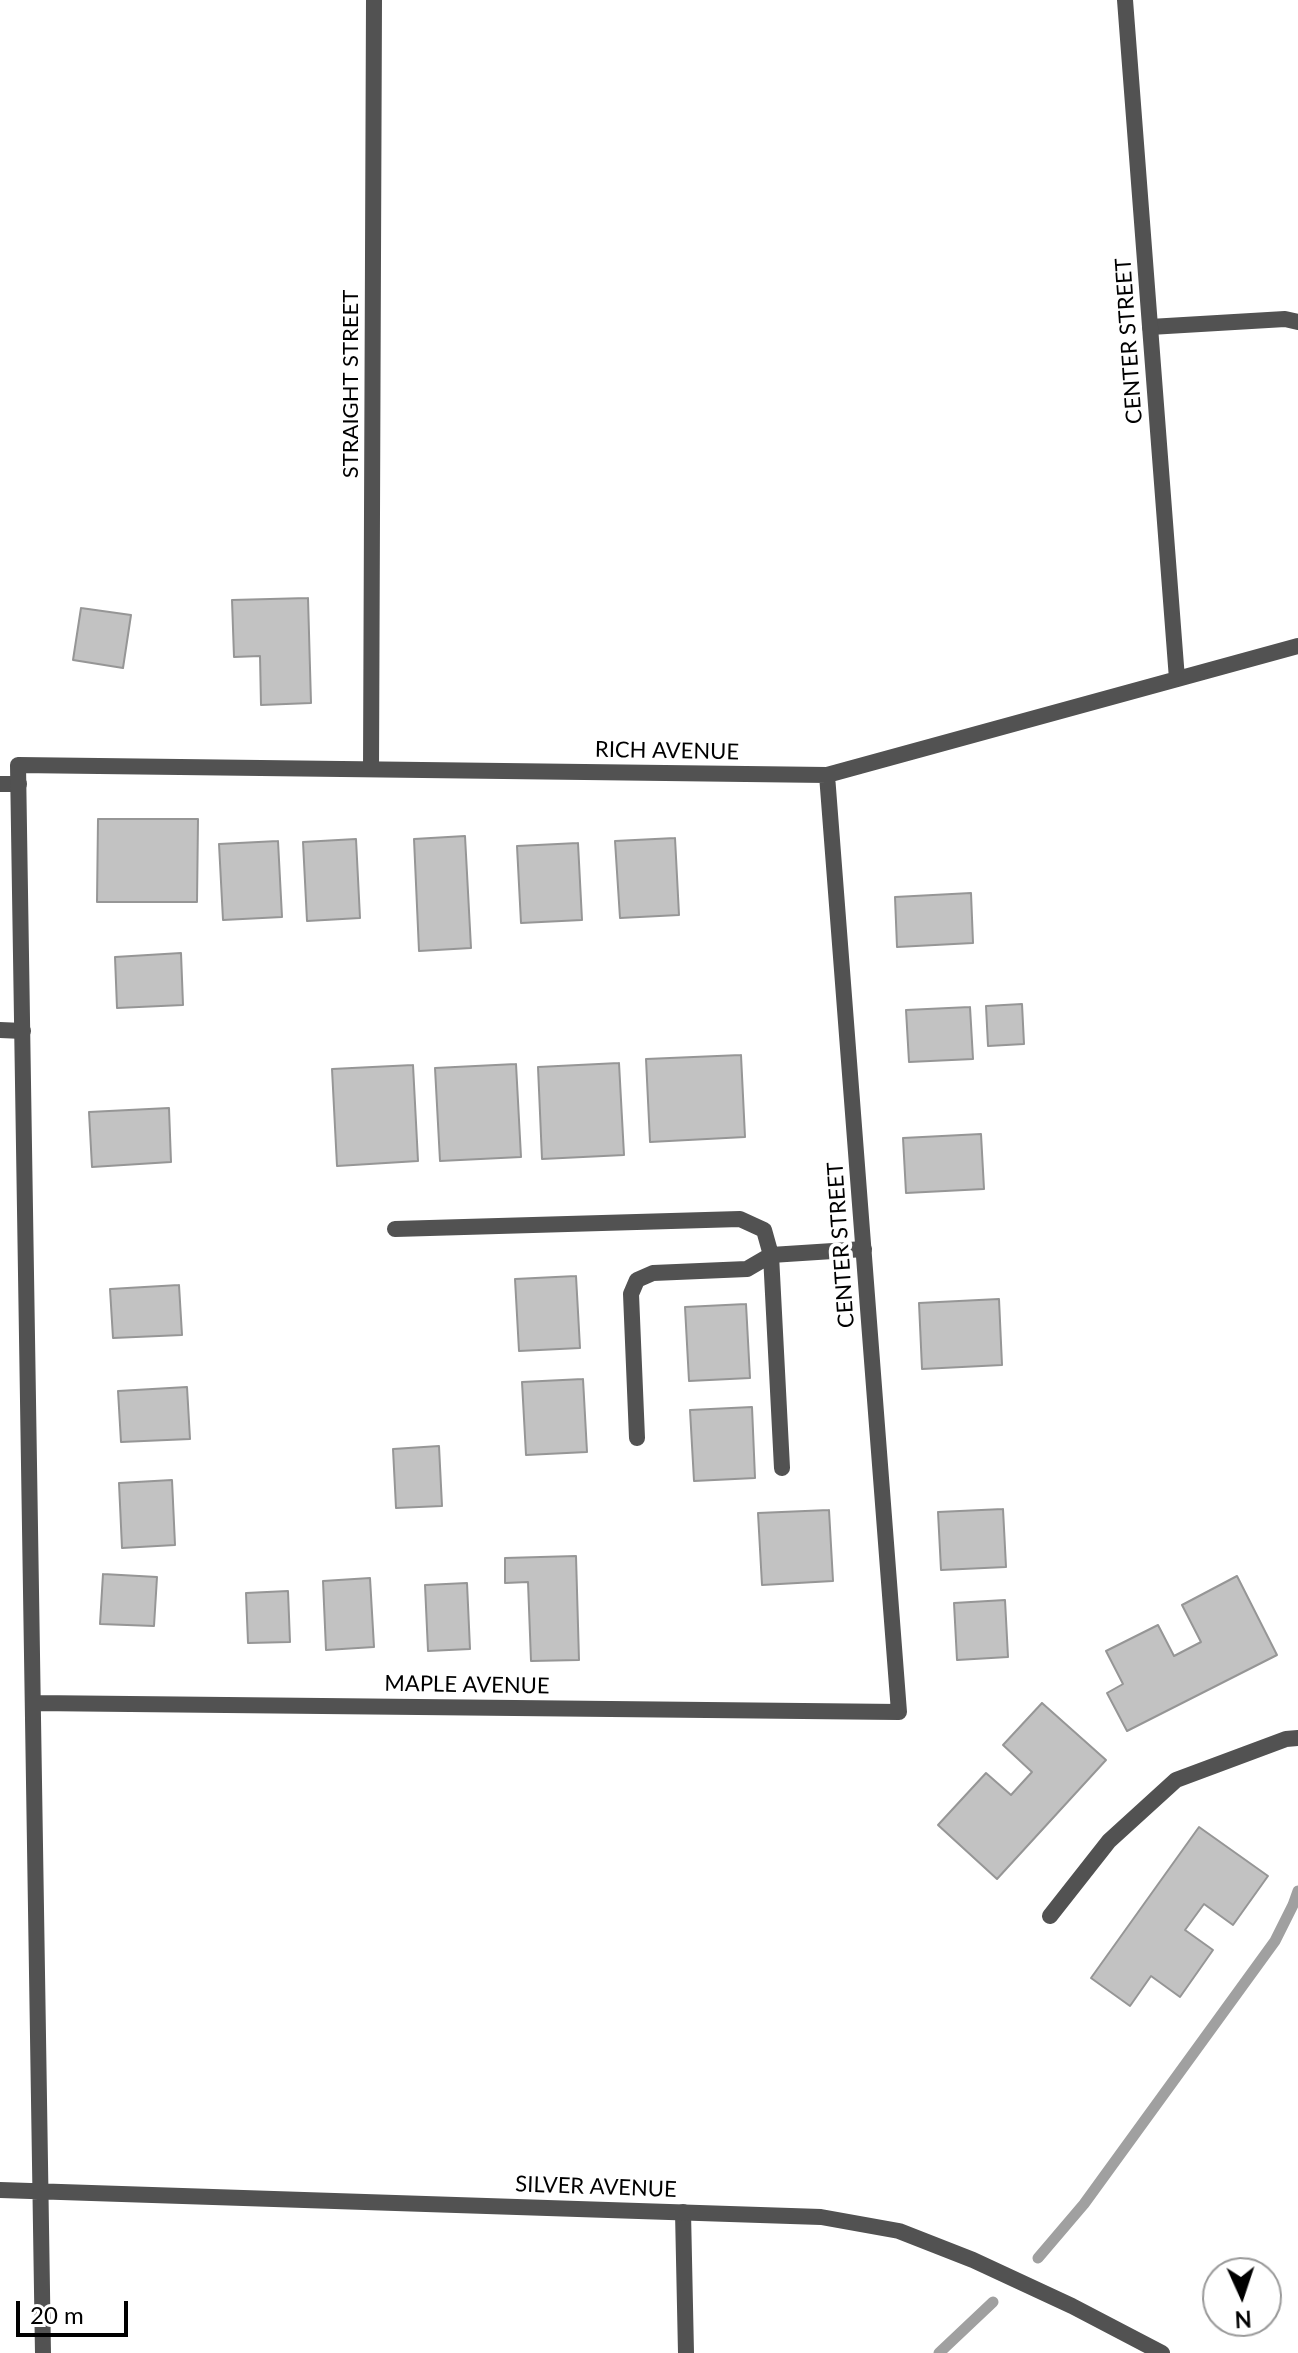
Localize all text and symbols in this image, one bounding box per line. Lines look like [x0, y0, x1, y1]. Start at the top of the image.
street label: CENTER STREET [1110, 257, 1148, 425]
street label: STRAIGHT STREET [338, 290, 364, 478]
street label: RICH AVENUE [595, 737, 739, 765]
street label: CENTER STREET [822, 1161, 860, 1329]
street label: MAPLE AVENUE [384, 1670, 550, 1700]
street label: SILVER AVENUE [515, 2171, 677, 2203]
north arrow [1202, 2257, 1282, 2337]
scale bar [20, 2285, 132, 2335]
text: 20 m [30, 2300, 84, 2329]
text: N [1234, 2306, 1252, 2333]

